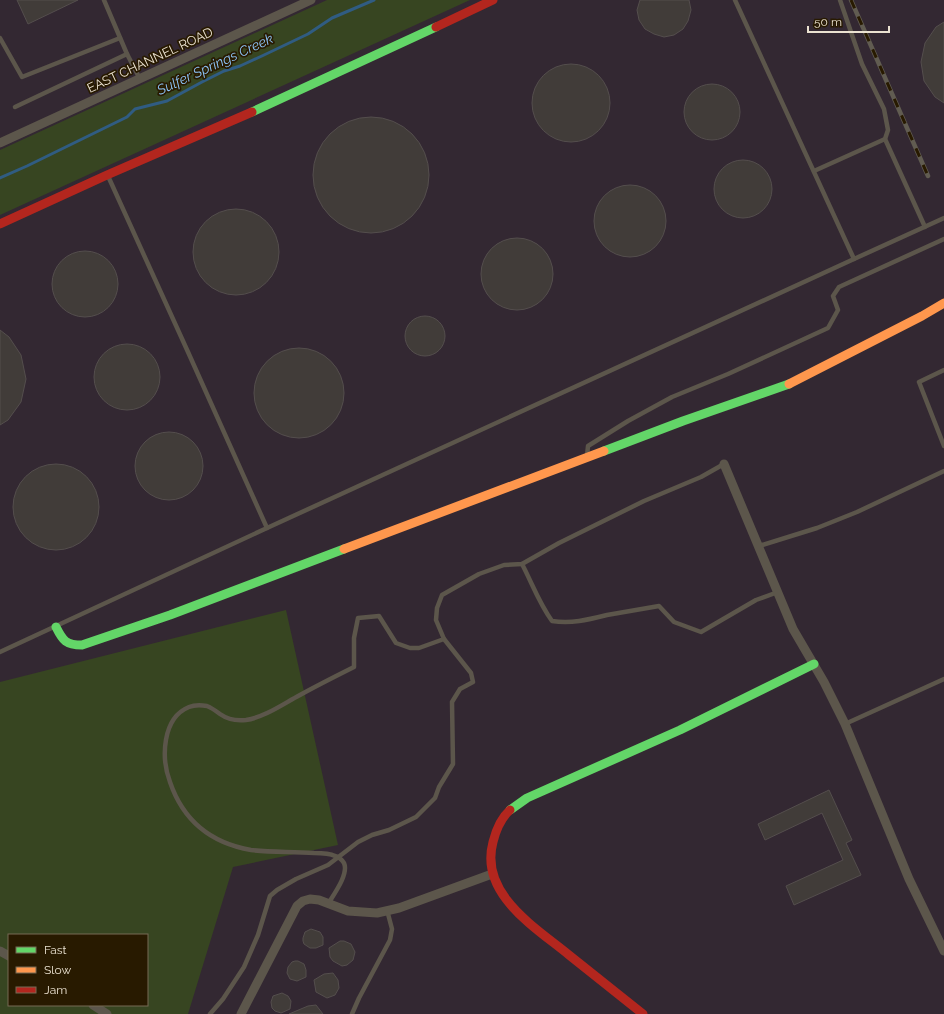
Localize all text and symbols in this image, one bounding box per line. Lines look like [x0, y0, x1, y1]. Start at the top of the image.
scale bar [808, 8, 889, 34]
text: 50 m [814, 15, 842, 29]
street label: EAST CHANNEL ROAD [85, 24, 215, 96]
water label: Sulfer Springs Creek [153, 30, 276, 98]
legend [8, 934, 148, 1006]
text: Fast [44, 943, 67, 957]
text: Slow [44, 963, 71, 977]
text: Jam [44, 983, 67, 997]

